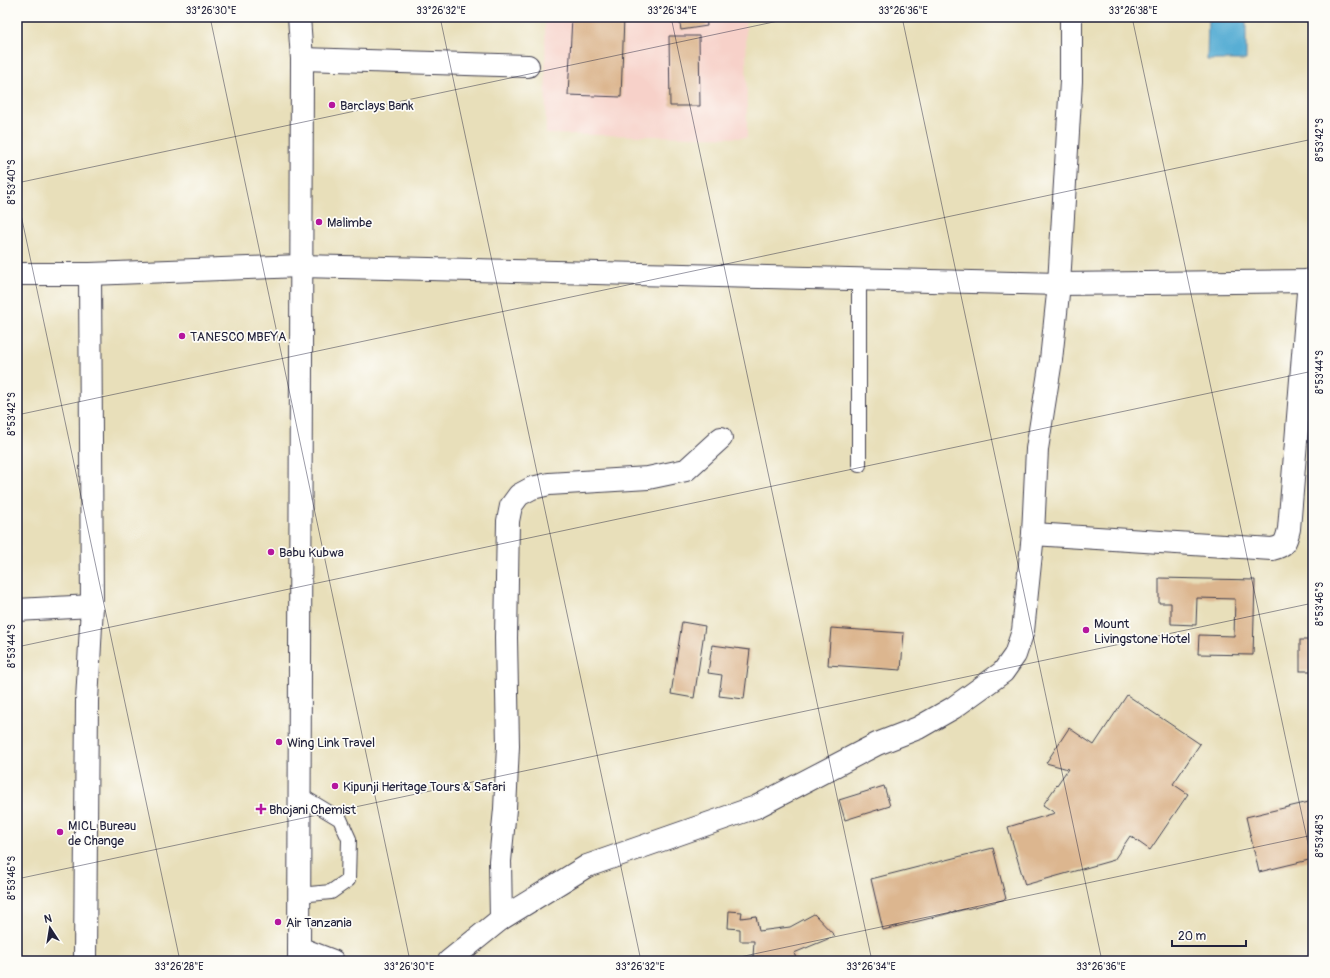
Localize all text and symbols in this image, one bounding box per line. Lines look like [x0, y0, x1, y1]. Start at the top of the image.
text: 33°26'30"E [186, 5, 236, 17]
text: 33°26'32"E [416, 5, 466, 17]
text: 33°26'34"E [647, 5, 697, 17]
text: 33°26'36"E [878, 5, 928, 17]
text: 33°26'38"E [1109, 5, 1157, 17]
place label: Barclays Bank [340, 98, 414, 114]
marker: Barclays Bank [327, 100, 337, 110]
text: 8°53'42"S [1314, 118, 1326, 162]
text: 8°53'40"S [6, 159, 18, 204]
place label: Malimbe [327, 215, 372, 231]
marker: Malimbe [314, 217, 324, 227]
place label: TANESCO MBEYA [190, 329, 287, 345]
marker: TANESCO MBEYA [177, 331, 187, 341]
text: 8°53'44"S [1314, 350, 1326, 394]
text: 8°53'42"S [6, 392, 18, 436]
place label: Babu Kubwa [279, 545, 344, 561]
marker: Babu Kubwa [266, 547, 276, 557]
text: 8°53'46"S [1314, 582, 1326, 626]
place label: Mount Livingstone Hotel [1094, 616, 1190, 647]
text: 8°53'44"S [6, 624, 18, 668]
marker: Mount Livingstone Hotel [1081, 625, 1091, 635]
place label: Wing Link Travel [287, 735, 375, 751]
marker: Wing Link Travel [274, 737, 284, 747]
place label: Kipunji Heritage Tours & Safari [343, 779, 505, 795]
marker: Kipunji Heritage Tours & Safari [330, 781, 340, 791]
place label: Bhojani Chemist [269, 802, 357, 818]
marker: Bhojani Chemist [256, 804, 266, 814]
text: 8°53'48"S [1314, 814, 1326, 858]
place label: MICL Bureau de Change [68, 818, 136, 849]
marker: MICL Bureau de Change [55, 827, 65, 837]
text: 8°53'46"S [6, 856, 18, 900]
north arrow [30, 908, 70, 948]
text: N [43, 911, 54, 926]
place label: Air Tanzania [286, 915, 352, 931]
marker: Air Tanzania [273, 917, 283, 927]
scale bar [1172, 922, 1246, 948]
text: 20 m [1178, 929, 1207, 944]
text: 33°26'28"E [155, 961, 203, 973]
text: 33°26'30"E [384, 961, 434, 973]
text: 33°26'32"E [615, 961, 665, 973]
text: 33°26'34"E [846, 961, 896, 973]
text: 33°26'36"E [1076, 961, 1126, 973]

